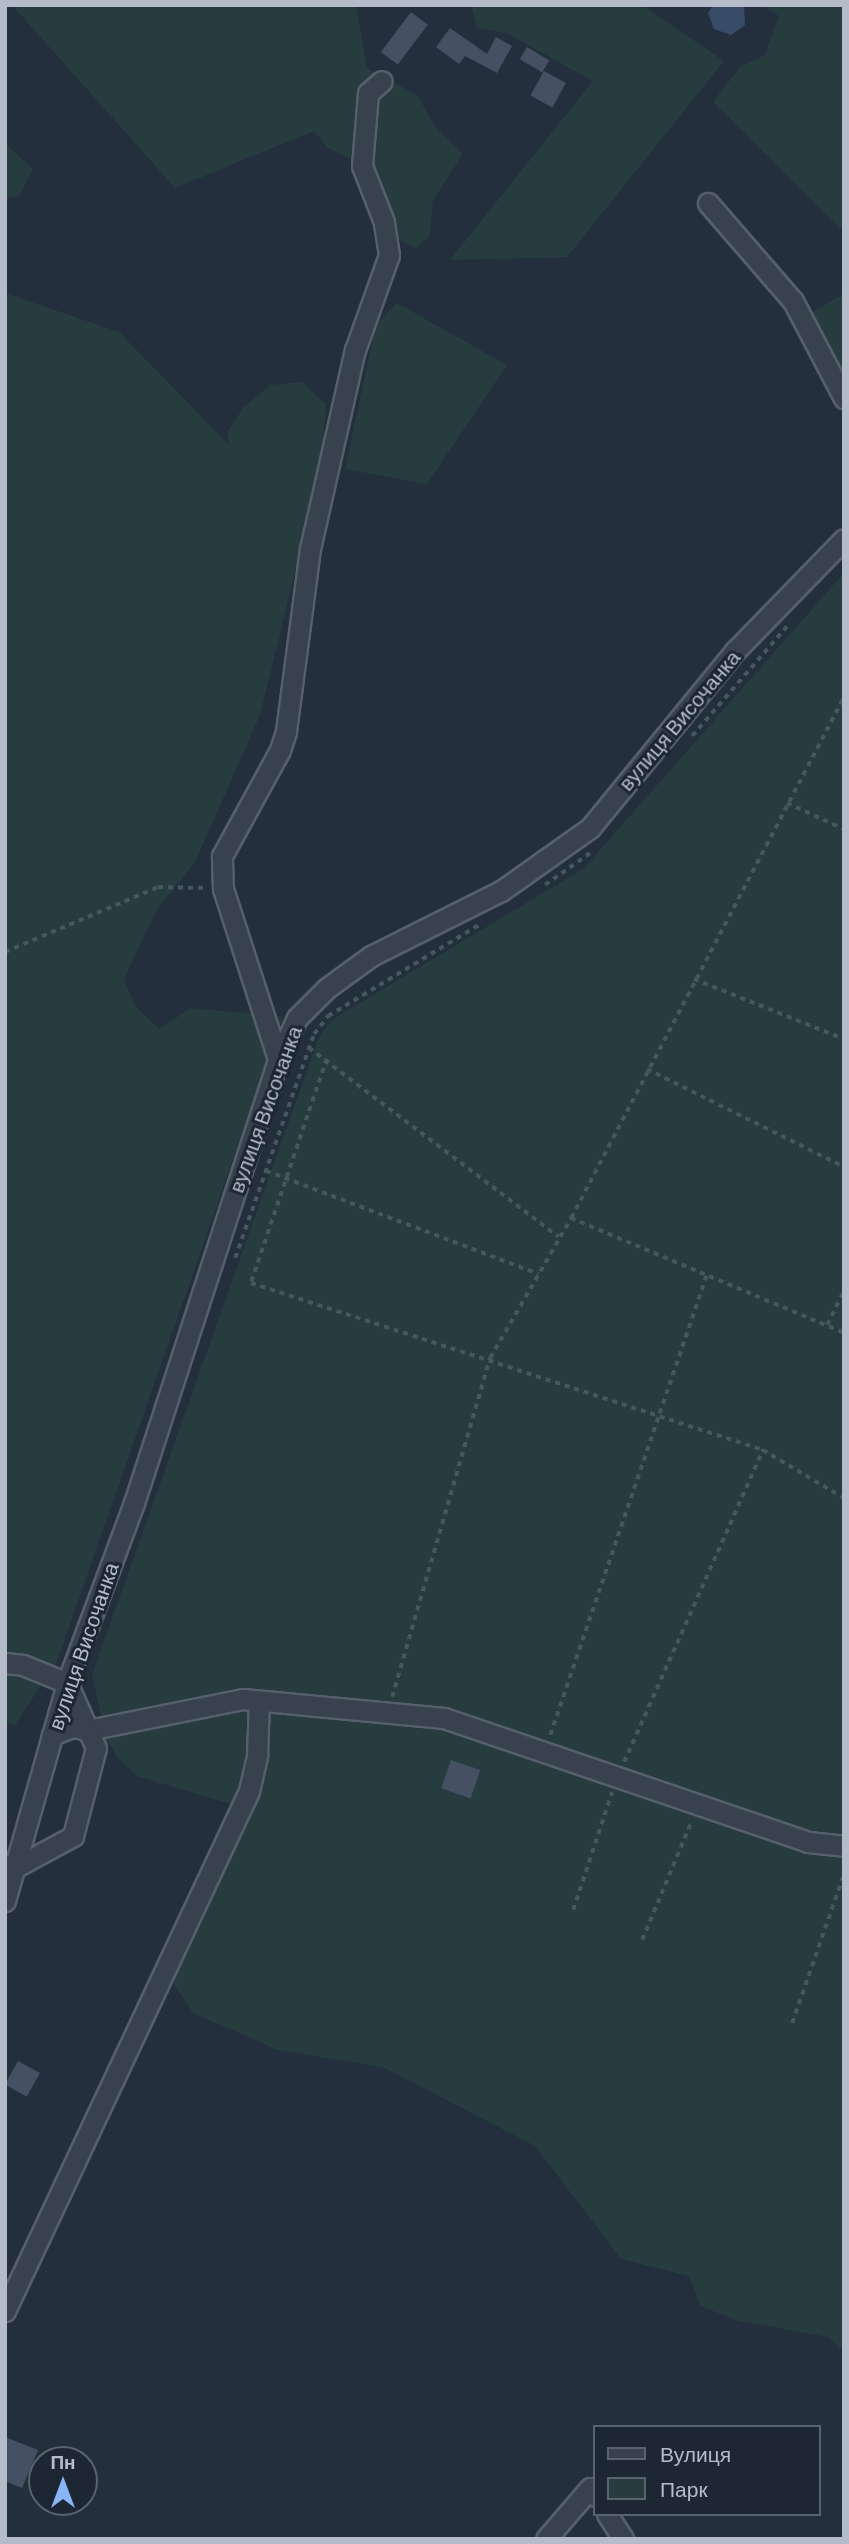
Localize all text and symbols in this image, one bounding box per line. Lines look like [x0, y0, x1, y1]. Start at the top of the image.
street label: вулиця Височанка [613, 645, 745, 795]
street label: вулиця Височанка [223, 1022, 307, 1196]
street label: вулиця Височанка [43, 1559, 123, 1733]
legend [594, 2425, 821, 2516]
text: Вулиця [660, 2441, 731, 2466]
north arrow [28, 2446, 98, 2516]
text: Пн [50, 2450, 76, 2473]
text: Парк [660, 2476, 708, 2501]

